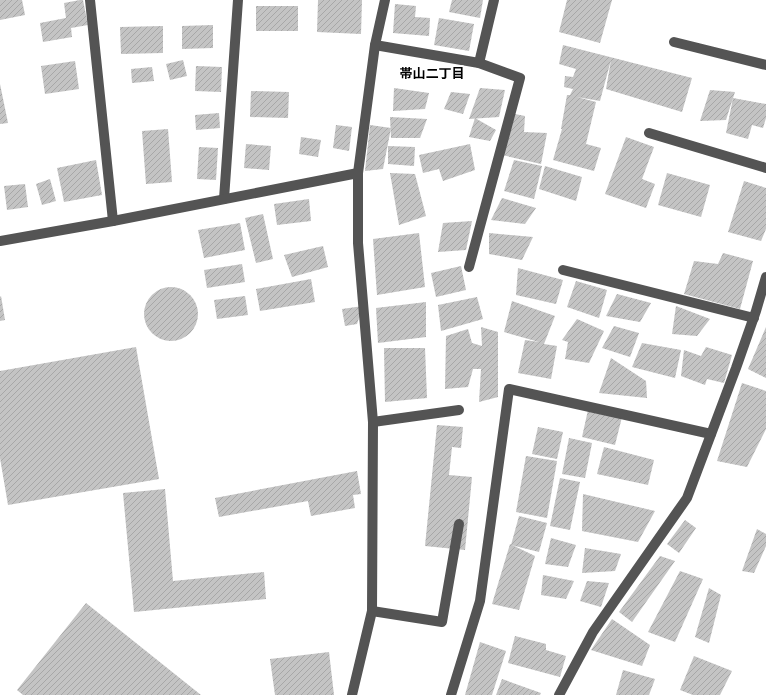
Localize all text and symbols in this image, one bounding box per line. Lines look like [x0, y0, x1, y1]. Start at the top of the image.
district label: 帯山二丁目 [399, 64, 465, 82]

